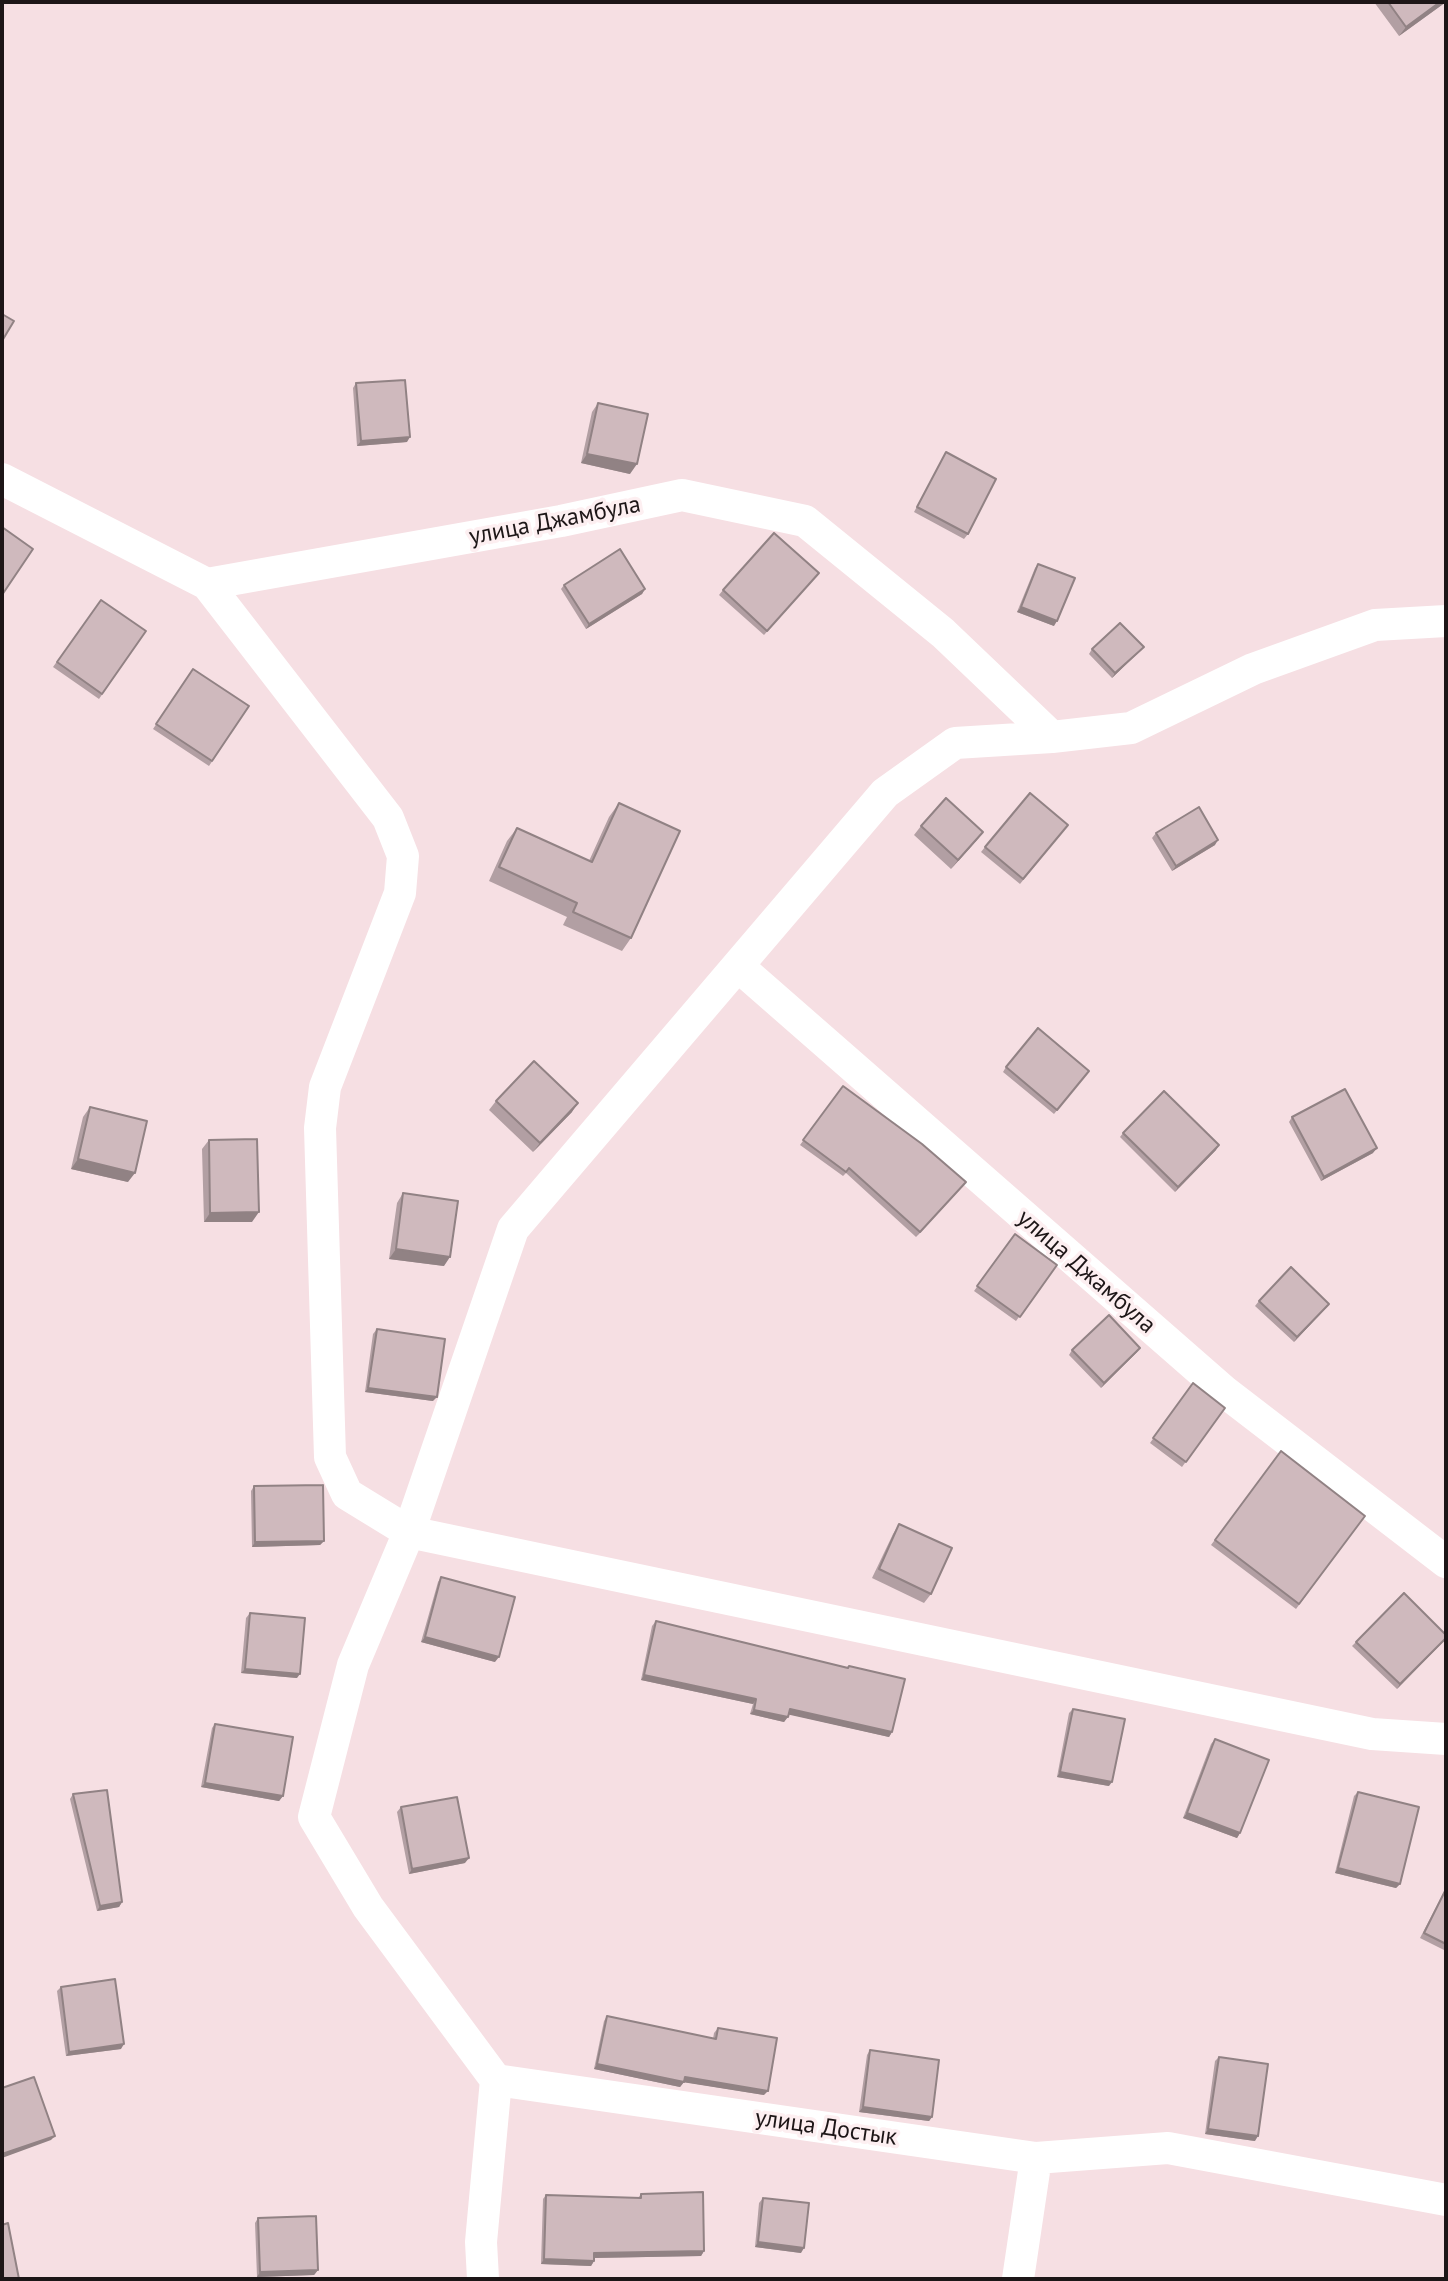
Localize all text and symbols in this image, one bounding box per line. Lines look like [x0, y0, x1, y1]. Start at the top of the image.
street label: улица Джамбула [467, 490, 643, 552]
street label: улица Джамбула [1011, 1204, 1161, 1340]
street label: улица Достык [753, 2104, 899, 2152]

